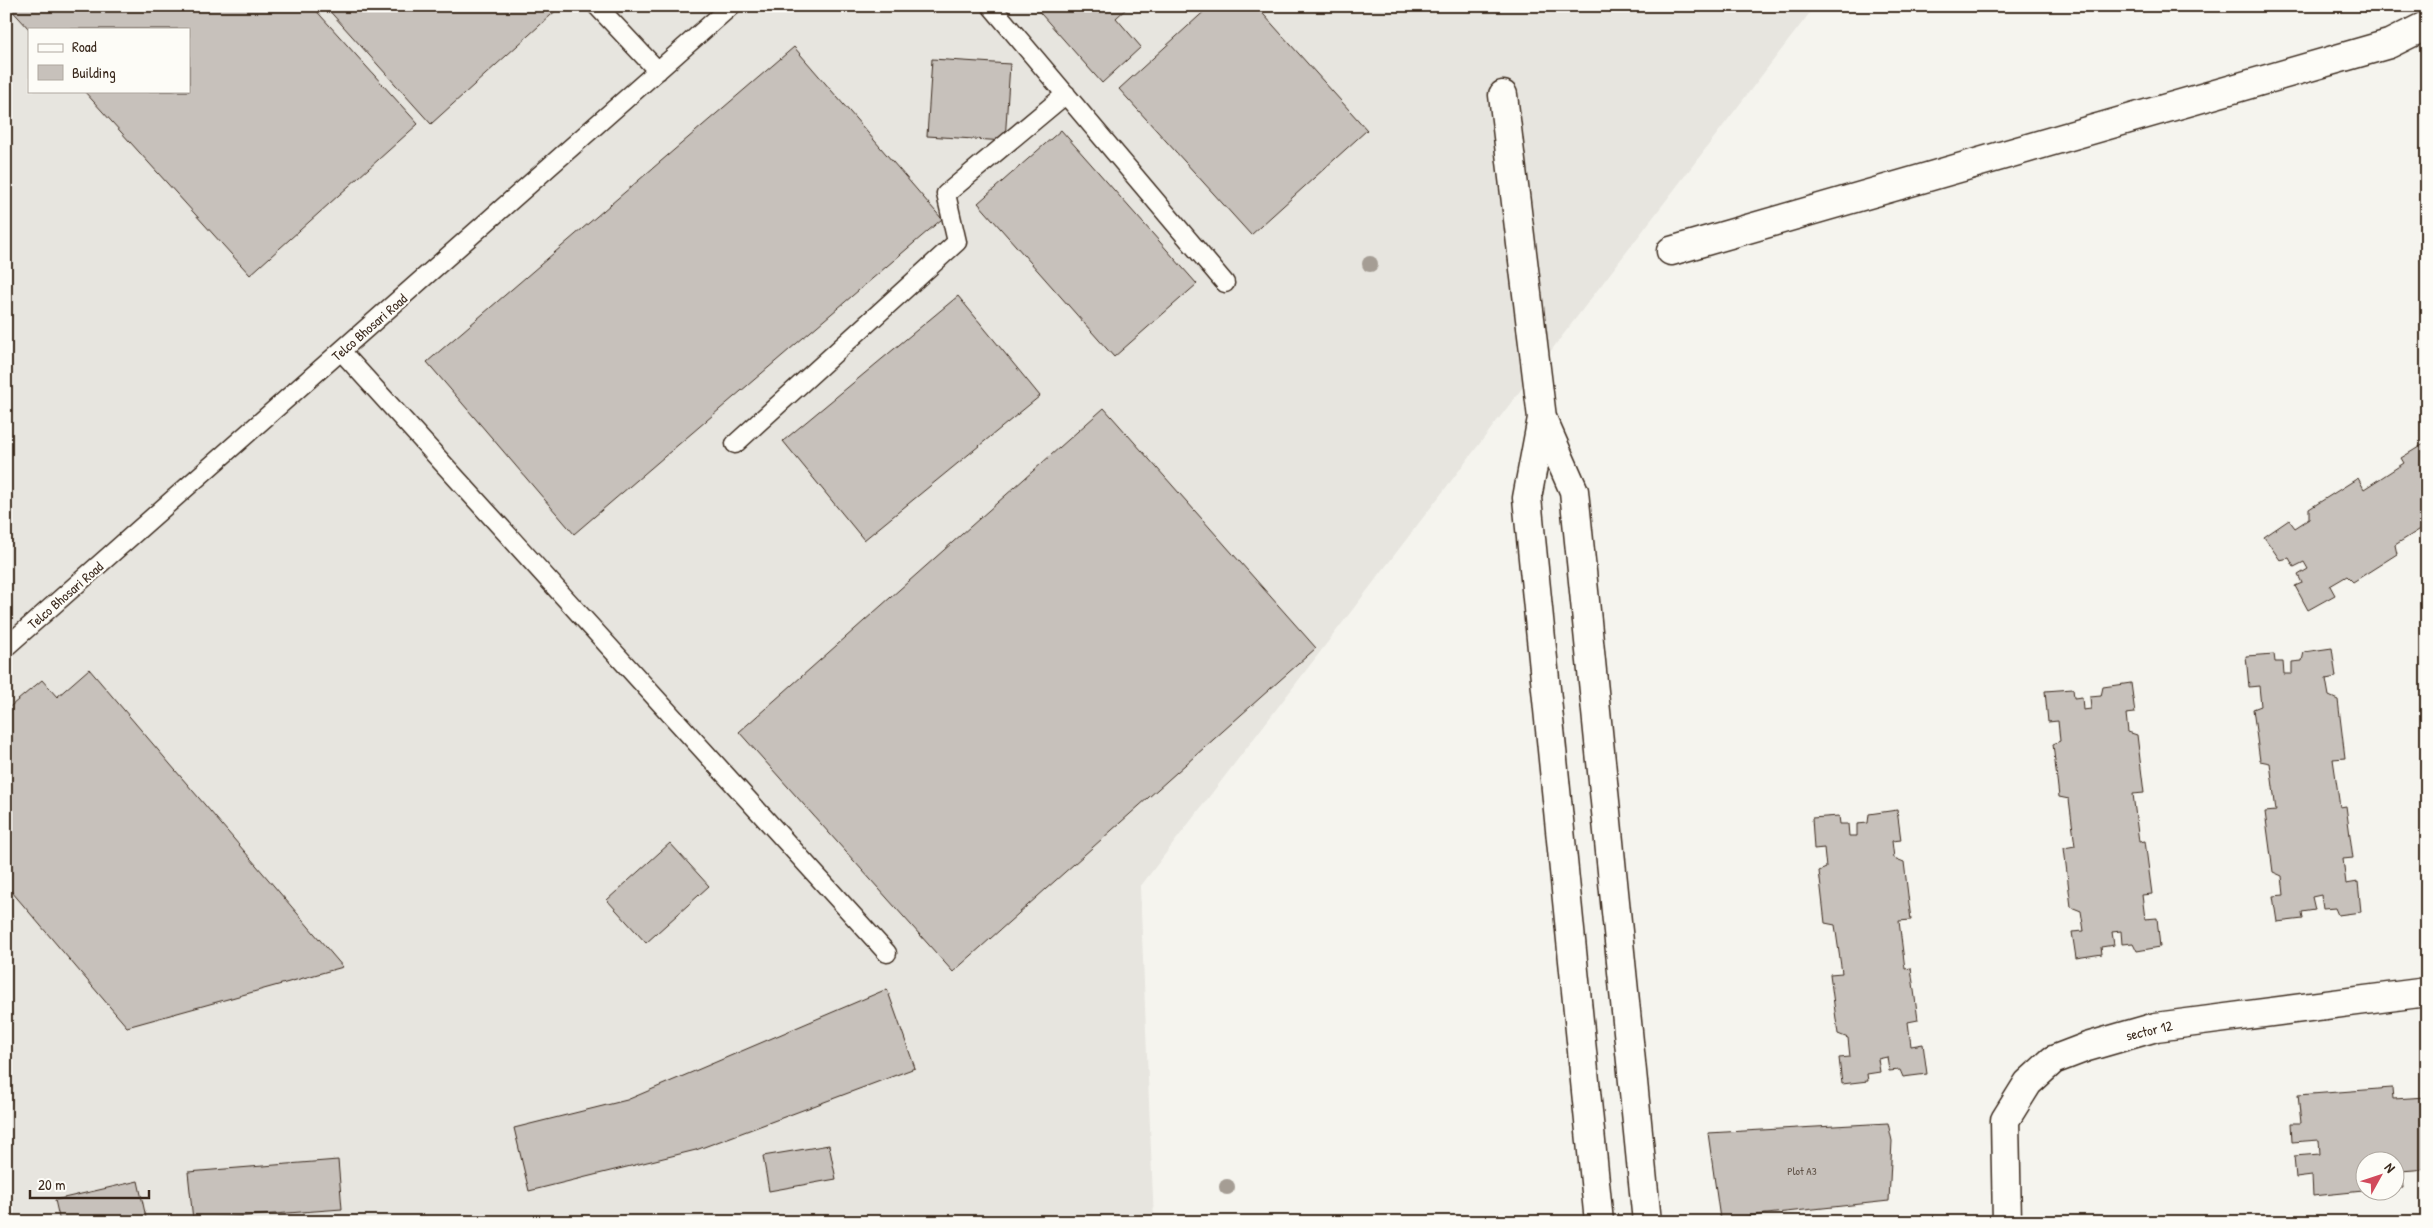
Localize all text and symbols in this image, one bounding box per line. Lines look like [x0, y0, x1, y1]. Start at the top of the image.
legend [28, 28, 190, 92]
text: Road [72, 36, 97, 57]
text: Building [72, 62, 116, 83]
street label: Telco Bhosari Road [327, 289, 411, 365]
street label: Telco Bhosari Road [23, 557, 107, 633]
street label: sector 12 [2124, 1015, 2175, 1045]
north arrow [2356, 1150, 2406, 1200]
text: N [2381, 1158, 2400, 1177]
house number: Plot A3 [1787, 1164, 1817, 1178]
scale bar [30, 1168, 149, 1200]
text: 20 m [38, 1174, 65, 1195]

